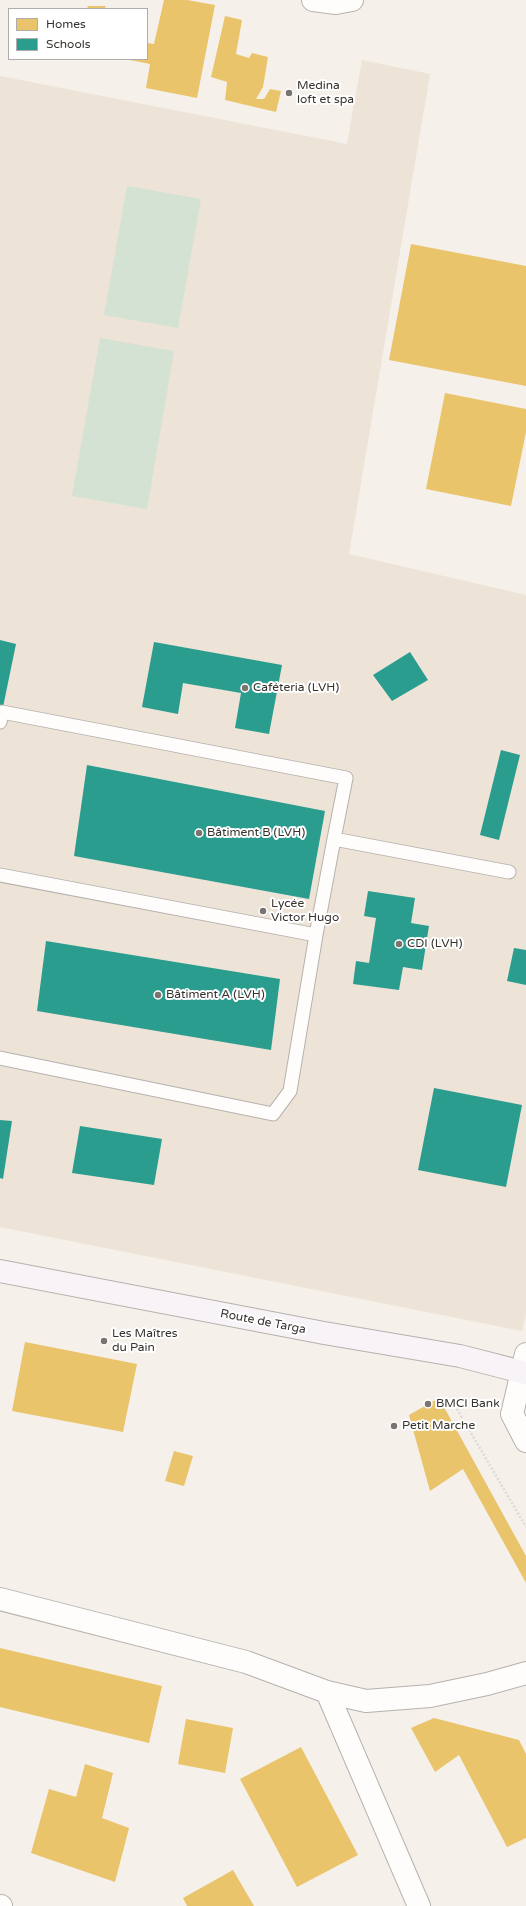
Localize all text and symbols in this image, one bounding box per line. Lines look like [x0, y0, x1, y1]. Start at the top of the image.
legend [8, 8, 148, 60]
text: Homes [46, 17, 86, 31]
text: Schools [46, 37, 90, 51]
place label: Medina loft et spa [297, 79, 354, 107]
marker: Medina loft et spa [284, 88, 294, 98]
place label: Caféteria (LVH) [253, 681, 339, 695]
marker: Caféteria (LVH) [240, 683, 250, 693]
place label: Bâtiment B (LVH) [207, 826, 305, 840]
marker: Bâtiment B (LVH) [194, 828, 204, 838]
place label: Lycée Victor Hugo [271, 897, 339, 925]
marker: Lycée Victor Hugo [258, 906, 268, 916]
place label: CDI (LVH) [407, 937, 462, 951]
marker: CDI (LVH) [394, 939, 404, 949]
place label: Bâtiment A (LVH) [166, 988, 265, 1002]
marker: Bâtiment A (LVH) [153, 990, 163, 1000]
street label: Route de Targa [219, 1307, 307, 1337]
place label: Les Maîtres du Pain [112, 1327, 177, 1355]
marker: Les Maîtres du Pain [99, 1336, 109, 1346]
place label: BMCI Bank [436, 1397, 500, 1411]
marker: BMCI Bank [423, 1399, 433, 1409]
place label: Petit Marche [402, 1419, 475, 1433]
marker: Petit Marche [389, 1421, 399, 1431]

